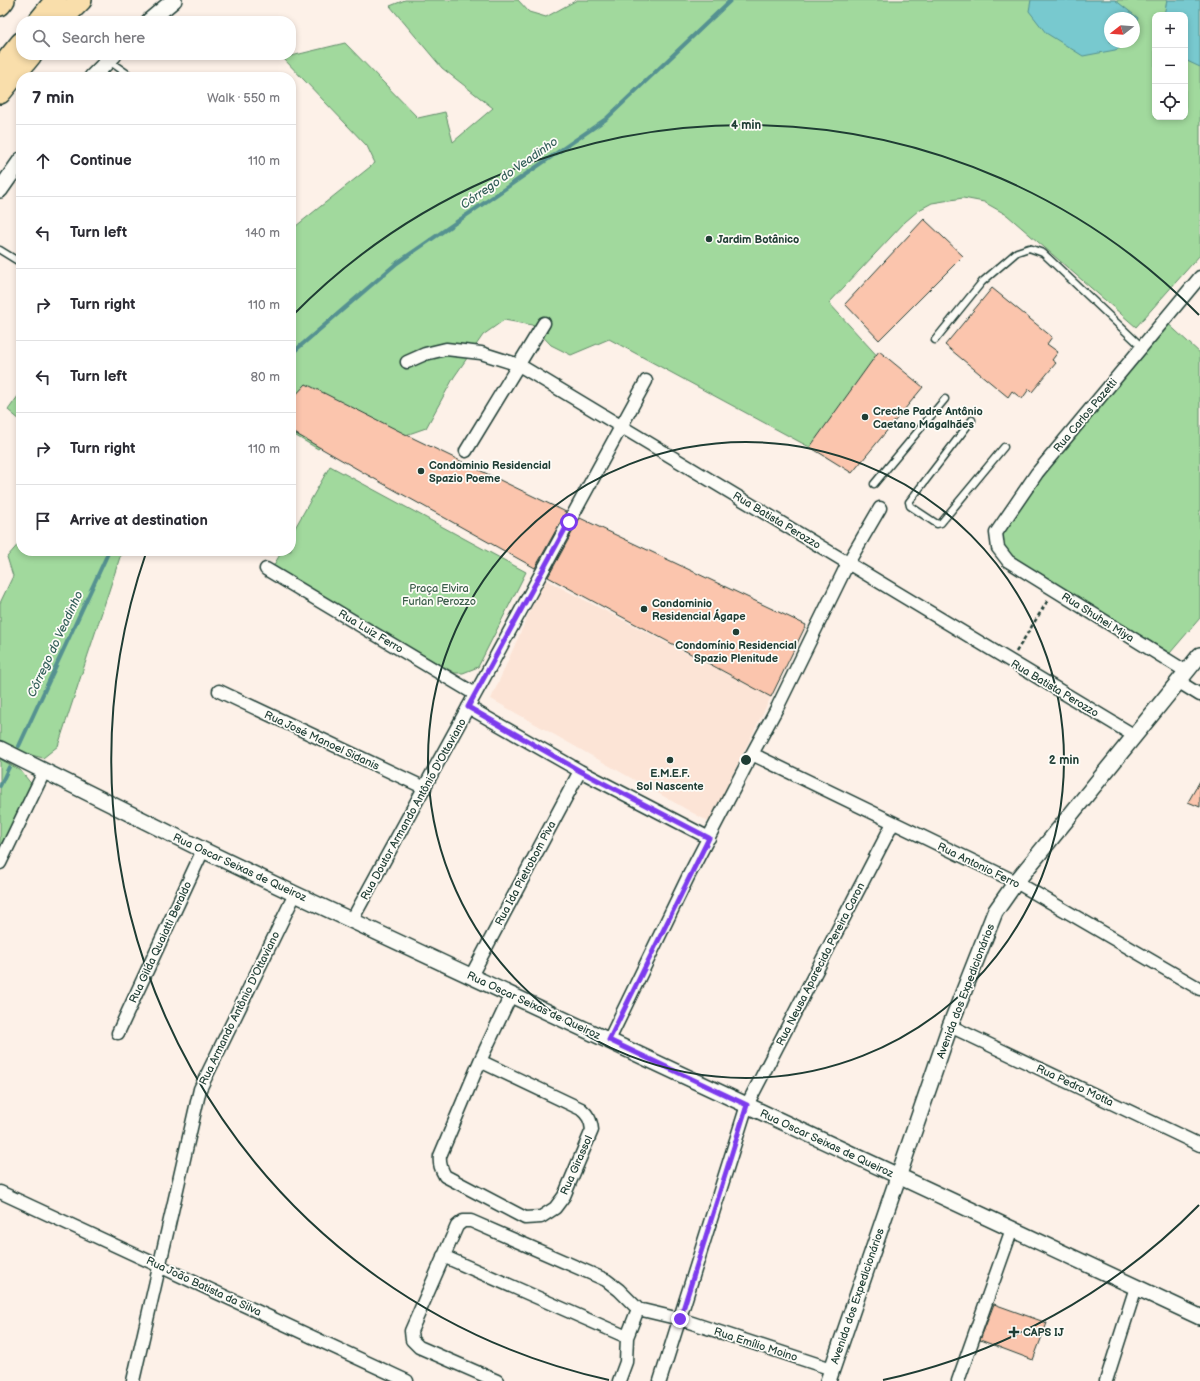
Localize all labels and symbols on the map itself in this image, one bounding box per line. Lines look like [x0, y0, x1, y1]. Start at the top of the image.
north arrow [1104, 12, 1140, 48]
text: 4 min [731, 118, 761, 133]
water label: Córrego do Veadinho [458, 134, 561, 213]
place label: Jardim Botânico [717, 233, 799, 246]
marker: Jardim Botânico [704, 234, 714, 244]
street label: Rua Carlos Pazetti [1051, 376, 1120, 455]
place label: Creche Padre Antônio Caetano Magalhães [873, 405, 983, 431]
marker: Creche Padre Antônio Caetano Magalhães [860, 412, 870, 422]
place label: Condominio Residencial Spazio Poeme [429, 459, 551, 485]
marker: Condominio Residencial Spazio Poeme [416, 466, 426, 476]
street label: Rua Batista Perozzo [730, 489, 823, 552]
route start [560, 513, 578, 531]
park label: Praça Elvira Furlan Perozzo [402, 582, 476, 608]
water label: Córrego do Veadinho [24, 589, 87, 700]
street label: Rua Shuhei Miya [1059, 590, 1136, 645]
place label: Condominio Residencial Ágape [652, 597, 746, 623]
marker: Condominio Residencial Ágape [639, 604, 649, 614]
street label: Rua Luiz Ferro [336, 607, 405, 656]
marker: Condomínio Residencial Spazio Plenitude [731, 627, 741, 637]
place label: Condomínio Residencial Spazio Plenitude [675, 639, 797, 665]
street label: Rua Batista Perozzo [1008, 657, 1101, 720]
street label: Rua José Manoel Sidanis [262, 708, 382, 773]
street label: Rua Doutor Armando Antônio D'Ottaviano [358, 716, 469, 902]
centre of rings [739, 753, 753, 767]
text: 2 min [1049, 753, 1079, 768]
marker: E.M.E.F. Sol Nascente [665, 755, 675, 765]
place label: E.M.E.F. Sol Nascente [637, 767, 703, 793]
street label: Rua Ida Pietrobom Piva [492, 819, 559, 928]
street label: Rua Oscar Seixas de Queiroz [171, 831, 309, 904]
street label: Rua Antonio Ferro [935, 840, 1022, 891]
street label: Rua Gilda Quaiatti Beraldo [126, 879, 194, 1005]
street label: Rua Neusa Aparecida Pereira Caron [774, 881, 867, 1048]
street label: Avenida dos Expedicionários [934, 922, 997, 1060]
street label: Rua Armando Antônio D'Ottaviano [197, 929, 282, 1087]
street label: Rua Oscar Seixas de Queiroz [465, 969, 603, 1042]
street label: Rua Pedro Motta [1034, 1062, 1115, 1109]
street label: Rua Oscar Seixas de Queiroz [758, 1107, 896, 1180]
street label: Rua Girassol [558, 1134, 595, 1197]
street label: Avenida dos Expedicionários [828, 1226, 887, 1366]
street label: Rua João Batista da Silva [144, 1254, 263, 1319]
route end [671, 1310, 689, 1328]
street label: Rua Emílio Moino [712, 1325, 799, 1364]
marker: CAPS IJ [1008, 1326, 1020, 1338]
place label: CAPS IJ [1023, 1326, 1065, 1339]

